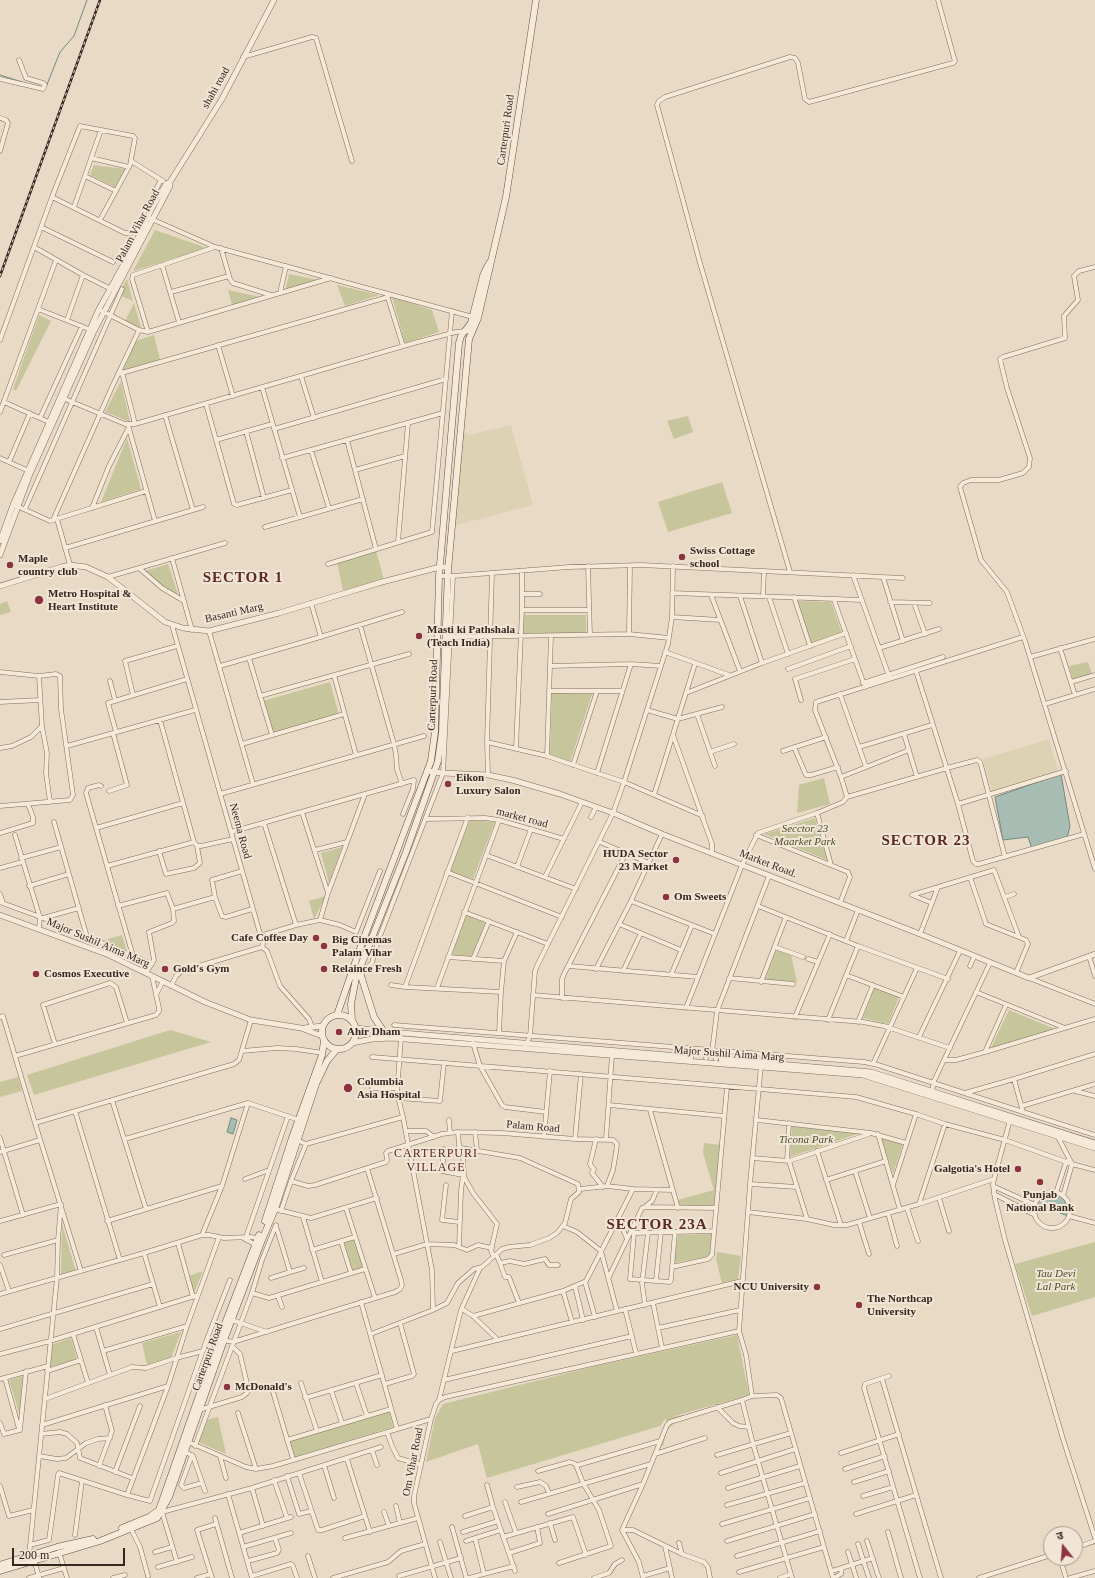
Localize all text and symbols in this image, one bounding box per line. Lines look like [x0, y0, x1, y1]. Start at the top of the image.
street label: shahi road [199, 65, 233, 111]
street label: Carterpuri Road [495, 94, 517, 166]
street label: Palam Vihar Road [113, 187, 163, 265]
place label: Swiss Cottage school [690, 544, 755, 570]
place label: Maple country club [18, 552, 78, 578]
marker: Swiss Cottage school [677, 552, 687, 562]
marker: Maple country club [5, 560, 15, 570]
district label: SECTOR 1 [203, 569, 283, 587]
place label: Metro Hospital & Heart Institute [48, 587, 132, 613]
marker: Metro Hospital & Heart Institute [33, 594, 45, 606]
street label: Basanti Marg [204, 600, 264, 626]
place label: Masti ki Pathshala (Teach India) [427, 623, 515, 649]
marker: Masti ki Pathshala (Teach India) [414, 631, 424, 641]
street label: Carterpuri Road [425, 659, 441, 731]
place label: Eikon Luxury Salon [456, 771, 520, 797]
marker: Eikon Luxury Salon [443, 779, 453, 789]
street label: Neema Road [226, 802, 254, 860]
street label: market road [495, 805, 549, 831]
park label: Secctor 23 Maarket Park [774, 822, 836, 848]
district label: SECTOR 23 [881, 832, 971, 850]
place label: HUDA Sector 23 Market [603, 847, 668, 873]
street label: Market Road. [737, 847, 799, 881]
marker: HUDA Sector 23 Market [671, 855, 681, 865]
place label: Om Sweets [674, 890, 726, 904]
marker: Om Sweets [661, 892, 671, 902]
street label: Major Sushil Aima Marg [44, 915, 152, 971]
place label: Cafe Coffee Day [231, 931, 308, 945]
marker: Cafe Coffee Day [311, 933, 321, 943]
place label: Big Cinemas Palam Vihar [332, 933, 392, 959]
marker: Big Cinemas Palam Vihar [319, 941, 329, 951]
place label: Gold's Gym [173, 962, 230, 976]
place label: Relaince Fresh [332, 962, 402, 976]
marker: Gold's Gym [160, 964, 170, 974]
marker: Relaince Fresh [319, 964, 329, 974]
place label: Cosmos Executive [44, 967, 129, 981]
marker: Cosmos Executive [31, 969, 41, 979]
place label: Ahir Dham [347, 1025, 400, 1039]
marker: Ahir Dham [334, 1027, 344, 1037]
street label: Major Sushil Aima Marg [673, 1044, 785, 1064]
place label: Columbia Asia Hospital [357, 1075, 420, 1101]
marker: Columbia Asia Hospital [342, 1082, 354, 1094]
street label: Palam Road [506, 1118, 560, 1136]
park label: Ticona Park [779, 1133, 833, 1147]
district label: CARTERPURI VILLAGE [394, 1147, 478, 1175]
place label: Galgotia's Hotel [934, 1162, 1010, 1176]
marker: Galgotia's Hotel [1013, 1164, 1023, 1174]
marker: Punjab National Bank [1035, 1177, 1045, 1187]
place label: Punjab National Bank [1006, 1188, 1074, 1214]
district label: SECTOR 23A [607, 1216, 707, 1234]
park label: Tau Devi Lal Park [1036, 1267, 1076, 1293]
place label: NCU University [734, 1280, 809, 1294]
marker: NCU University [812, 1282, 822, 1292]
place label: The Northcap University [867, 1292, 933, 1318]
marker: The Northcap University [854, 1300, 864, 1310]
street label: Carterpuri Road [190, 1321, 226, 1393]
place label: McDonald's [235, 1380, 292, 1394]
marker: McDonald's [222, 1382, 232, 1392]
street label: Om Vihar Road [400, 1427, 426, 1497]
north arrow [1043, 1526, 1083, 1566]
text: उ [1055, 1529, 1065, 1542]
scale bar [14, 1540, 127, 1566]
text: 200 m [19, 1548, 49, 1562]

